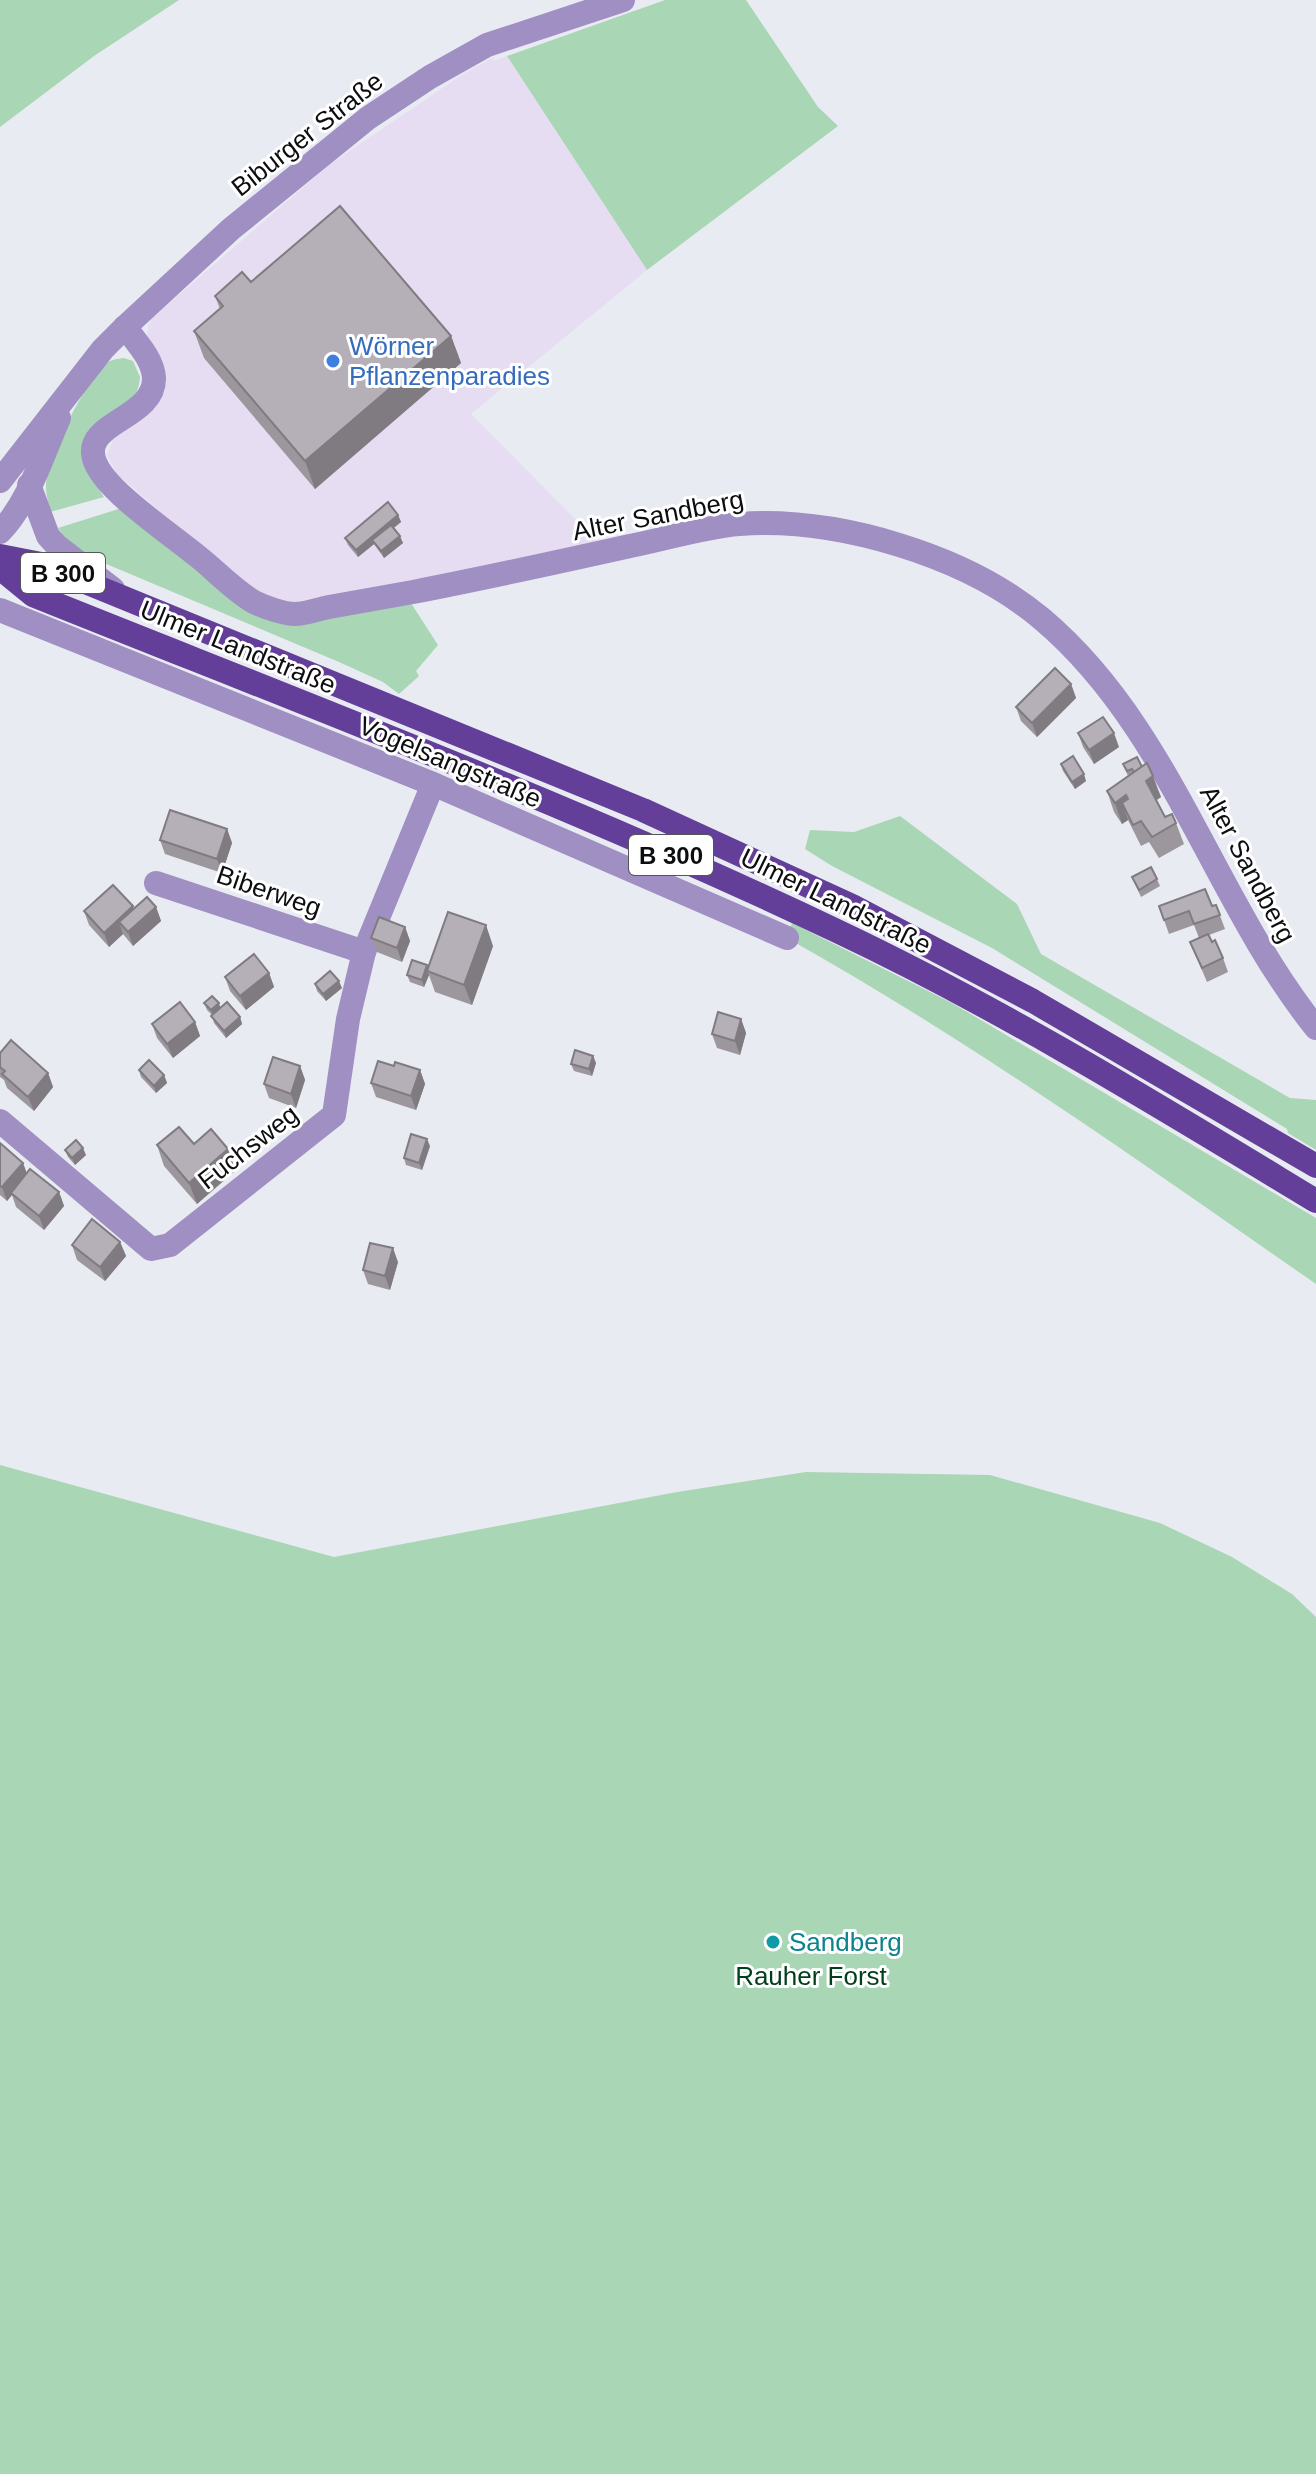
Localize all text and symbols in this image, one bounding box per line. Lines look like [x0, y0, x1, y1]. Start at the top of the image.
street label: Biburger Straße [225, 66, 389, 202]
place label: Wörner Pflanzenparadies [349, 331, 550, 391]
marker: Wörner Pflanzenparadies [324, 352, 342, 370]
street label: Alter Sandberg [570, 484, 746, 546]
road number: B 300 [21, 553, 105, 593]
street label: Ulmer Landstraße [136, 594, 340, 700]
street label: Vogelsangstraße [354, 710, 546, 814]
street label: Alter Sandberg [1194, 780, 1302, 948]
road number: B 300 [629, 835, 713, 875]
street label: Ulmer Landstraße [736, 842, 936, 960]
street label: Biberweg [213, 859, 325, 923]
street label: Fuchsweg [192, 1099, 304, 1195]
place label: Sandberg [789, 1927, 902, 1957]
marker: Sandberg [764, 1933, 782, 1951]
park label: Rauher Forst [735, 1961, 888, 1991]

